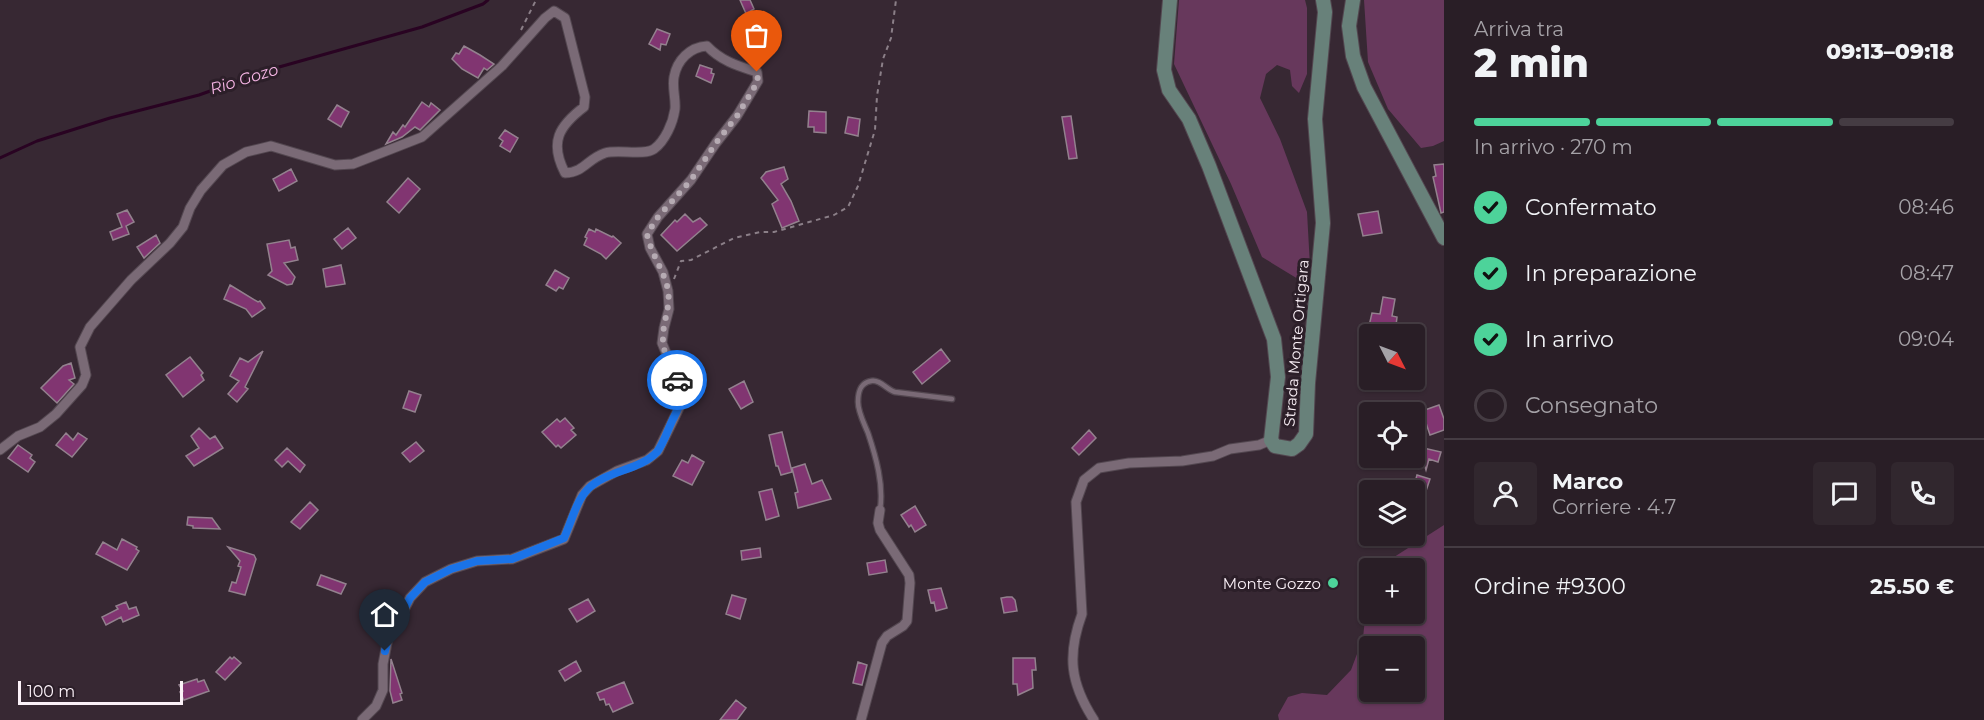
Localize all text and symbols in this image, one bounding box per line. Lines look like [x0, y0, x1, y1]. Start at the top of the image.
pin [731, 10, 782, 72]
text: Arriva tra [1474, 17, 1564, 41]
icon: bag [740, 19, 773, 52]
text: 09:13–09:18 [1826, 38, 1954, 65]
text: 2 min [1474, 39, 1589, 87]
water label: Rio Gozo [208, 60, 280, 98]
text: In arrivo · 270 m [1474, 135, 1633, 159]
icon: check [1474, 191, 1507, 224]
text: Confermato [1525, 194, 1657, 221]
text: 08:46 [1898, 195, 1954, 219]
icon: check [1474, 257, 1507, 290]
street label: Strada Monte Ortigara [1279, 259, 1313, 427]
text: In preparazione [1525, 260, 1697, 287]
text: 08:47 [1900, 261, 1954, 285]
icon: check [1474, 323, 1507, 356]
north arrow [1359, 324, 1425, 390]
map controls [1359, 324, 1425, 702]
text: In arrivo [1525, 326, 1614, 353]
text: 09:04 [1898, 327, 1954, 351]
courier [647, 350, 707, 410]
icon: car [661, 364, 694, 397]
text: Consegnato [1525, 392, 1658, 419]
button: locate [1359, 402, 1425, 468]
button: person [1474, 462, 1537, 525]
button: chat [1813, 462, 1876, 525]
button: phone [1891, 462, 1954, 525]
text: Marco [1552, 468, 1623, 495]
button: layers [1359, 480, 1425, 546]
text: Corriere · 4.7 [1552, 495, 1676, 519]
button: + [1359, 558, 1425, 624]
text: Ordine #9300 [1474, 573, 1626, 600]
text: 25.50 € [1870, 573, 1954, 600]
place label: Monte Gozzo [1223, 574, 1321, 593]
marker: Monte Gozzo [1326, 576, 1340, 590]
pin [359, 589, 410, 651]
icon: home [368, 598, 401, 631]
button: − [1359, 636, 1425, 702]
scale bar [18, 678, 183, 706]
text: 100 m [27, 682, 75, 701]

